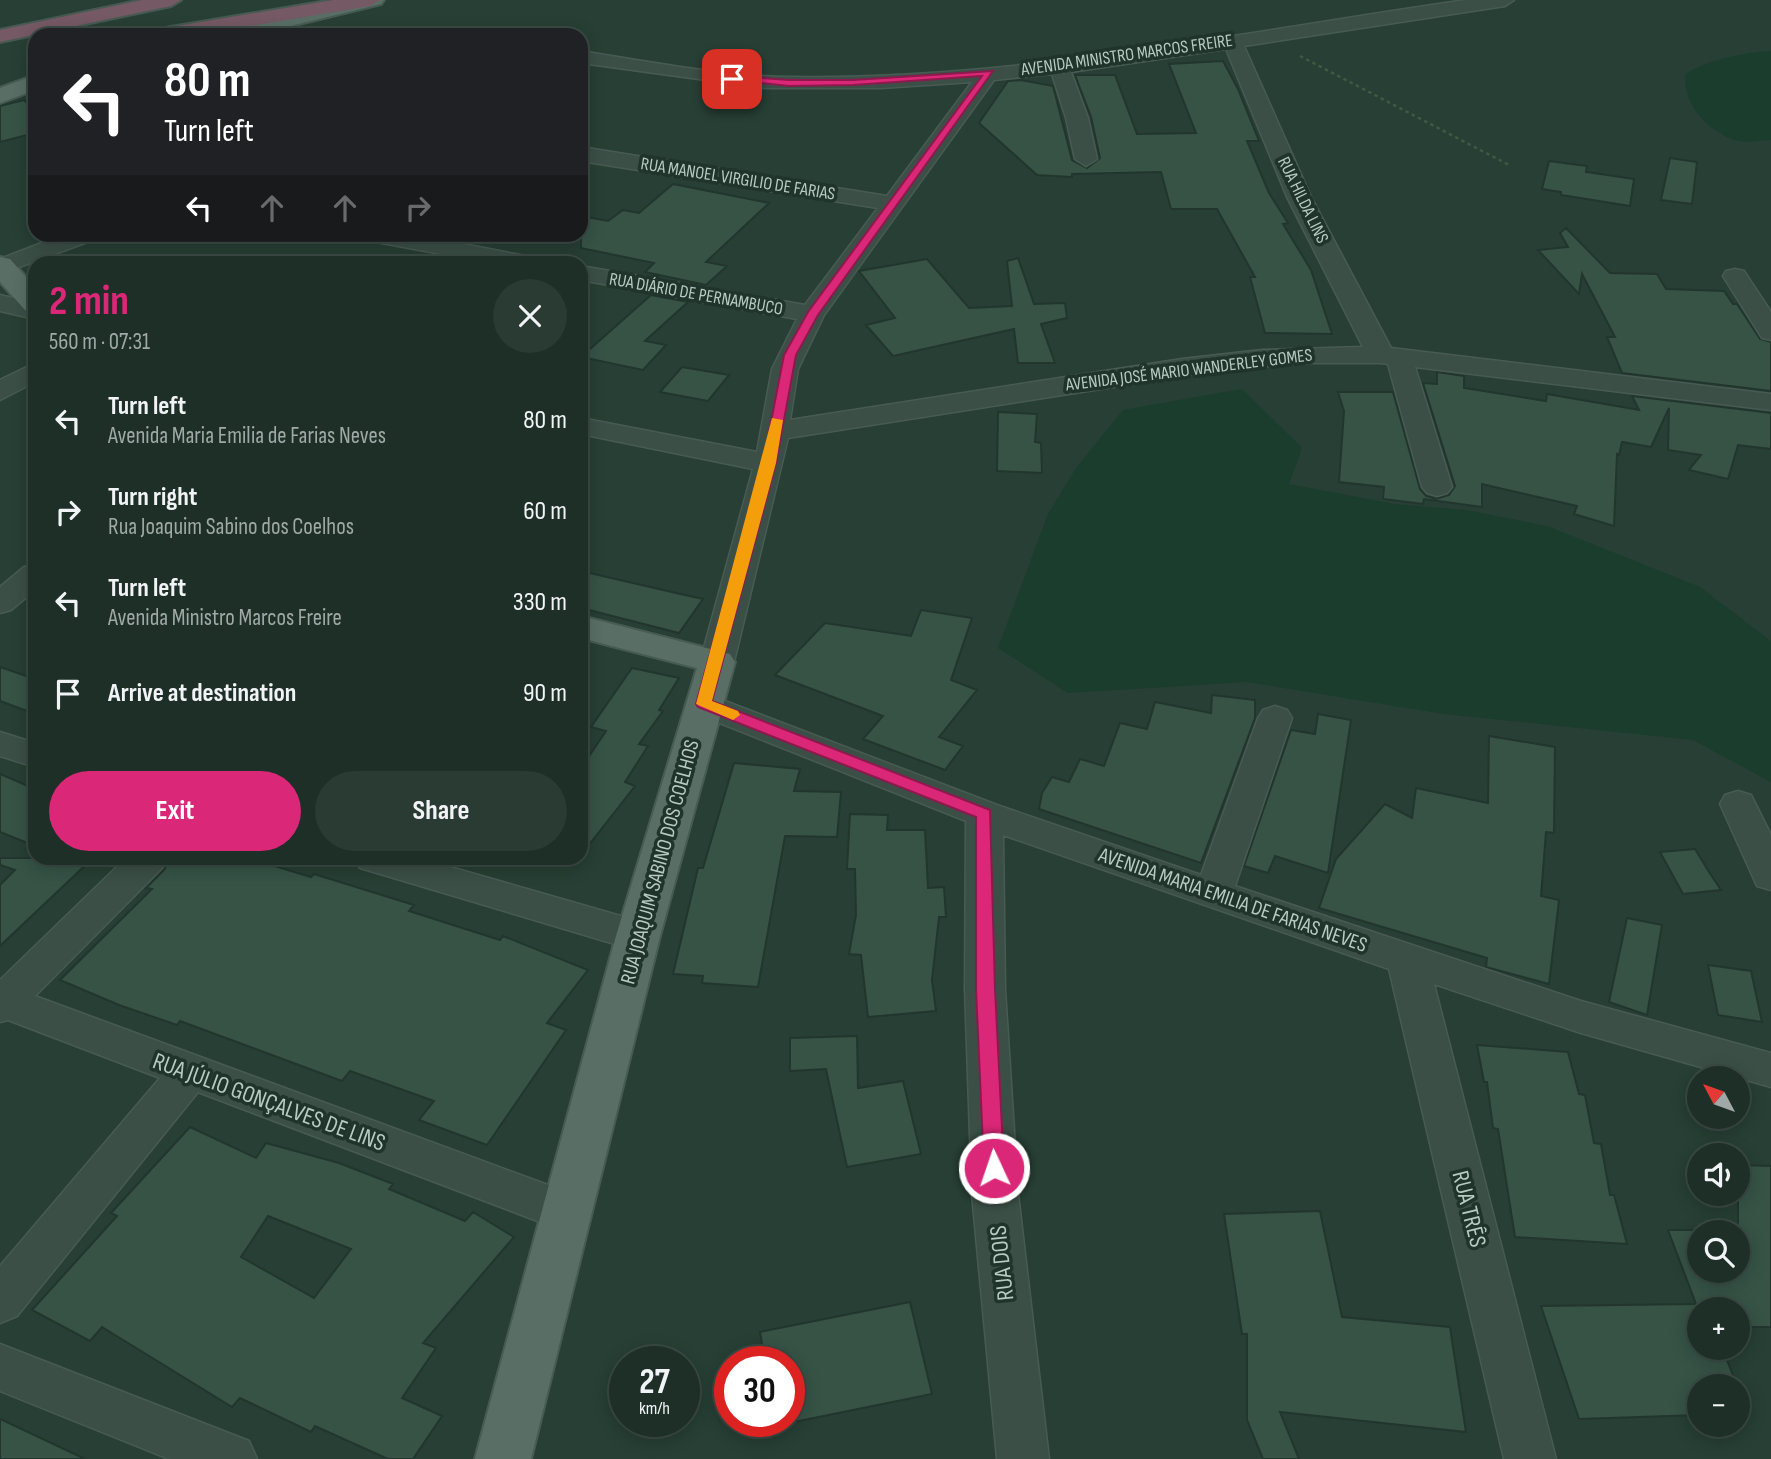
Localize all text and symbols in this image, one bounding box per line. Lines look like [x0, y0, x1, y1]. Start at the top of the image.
street label: AVENIDA MINISTRO MARCOS FREIRE [1019, 30, 1234, 80]
pin [702, 49, 762, 109]
text: 80 m [164, 52, 251, 111]
icon: left [49, 56, 140, 147]
icon: arrive [713, 60, 751, 98]
text: Turn left [164, 112, 254, 151]
street label: RUA MANOEL VIRGILIO DE FARIAS [639, 153, 837, 205]
street label: RUA HILDA LINS [1273, 153, 1333, 247]
icon: left [180, 189, 218, 227]
icon: ahead [253, 189, 291, 227]
icon: ahead [326, 189, 364, 227]
icon: right [399, 189, 437, 227]
street label: RUA DIÁRIO DE PERNAMBUCO [608, 268, 784, 320]
text: 2 min [49, 276, 129, 327]
button: close [493, 279, 567, 353]
text: 560 m · 07:31 [49, 328, 150, 356]
street label: AVENIDA JOSÉ MARIO WANDERLEY GOMES [1064, 344, 1314, 396]
text: Turn left [108, 391, 186, 422]
icon: left [49, 402, 87, 440]
text: 80 m [523, 405, 567, 436]
text: Avenida Maria Emilia de Farias Neves [108, 422, 386, 450]
text: Turn right [108, 482, 197, 513]
icon: right [49, 493, 87, 531]
text: 60 m [523, 496, 567, 527]
text: Rua Joaquim Sabino dos Coelhos [108, 513, 354, 541]
text: Turn left [108, 573, 186, 604]
icon: left [49, 584, 87, 622]
text: 330 m [513, 587, 567, 618]
text: Avenida Ministro Marcos Freire [108, 604, 342, 632]
icon: arrive [49, 675, 87, 713]
text: Arrive at destination [108, 678, 296, 709]
text: 90 m [523, 678, 567, 709]
street label: RUA JOAQUIM SABINO DOS COELHOS [615, 737, 705, 987]
button: Exit [49, 771, 301, 851]
button: Share [315, 771, 567, 851]
street label: AVENIDA MARIA EMILIA DE FARIAS NEVES [1095, 842, 1370, 958]
street label: RUA JÚLIO GONÇALVES DE LINS [149, 1046, 389, 1158]
north arrow [1687, 1066, 1750, 1129]
map controls [1687, 1066, 1750, 1437]
position arrow [957, 1131, 1031, 1205]
button: sound [1687, 1143, 1750, 1206]
street label: RUA TRÊS [1446, 1168, 1492, 1250]
button: search [1687, 1220, 1750, 1283]
street label: RUA DOIS [984, 1224, 1020, 1302]
button: + [1687, 1297, 1750, 1360]
speed limit sign: 30 [714, 1346, 805, 1437]
text: 27 [639, 1361, 670, 1404]
button: − [1687, 1374, 1750, 1437]
text: km/h [639, 1398, 670, 1419]

